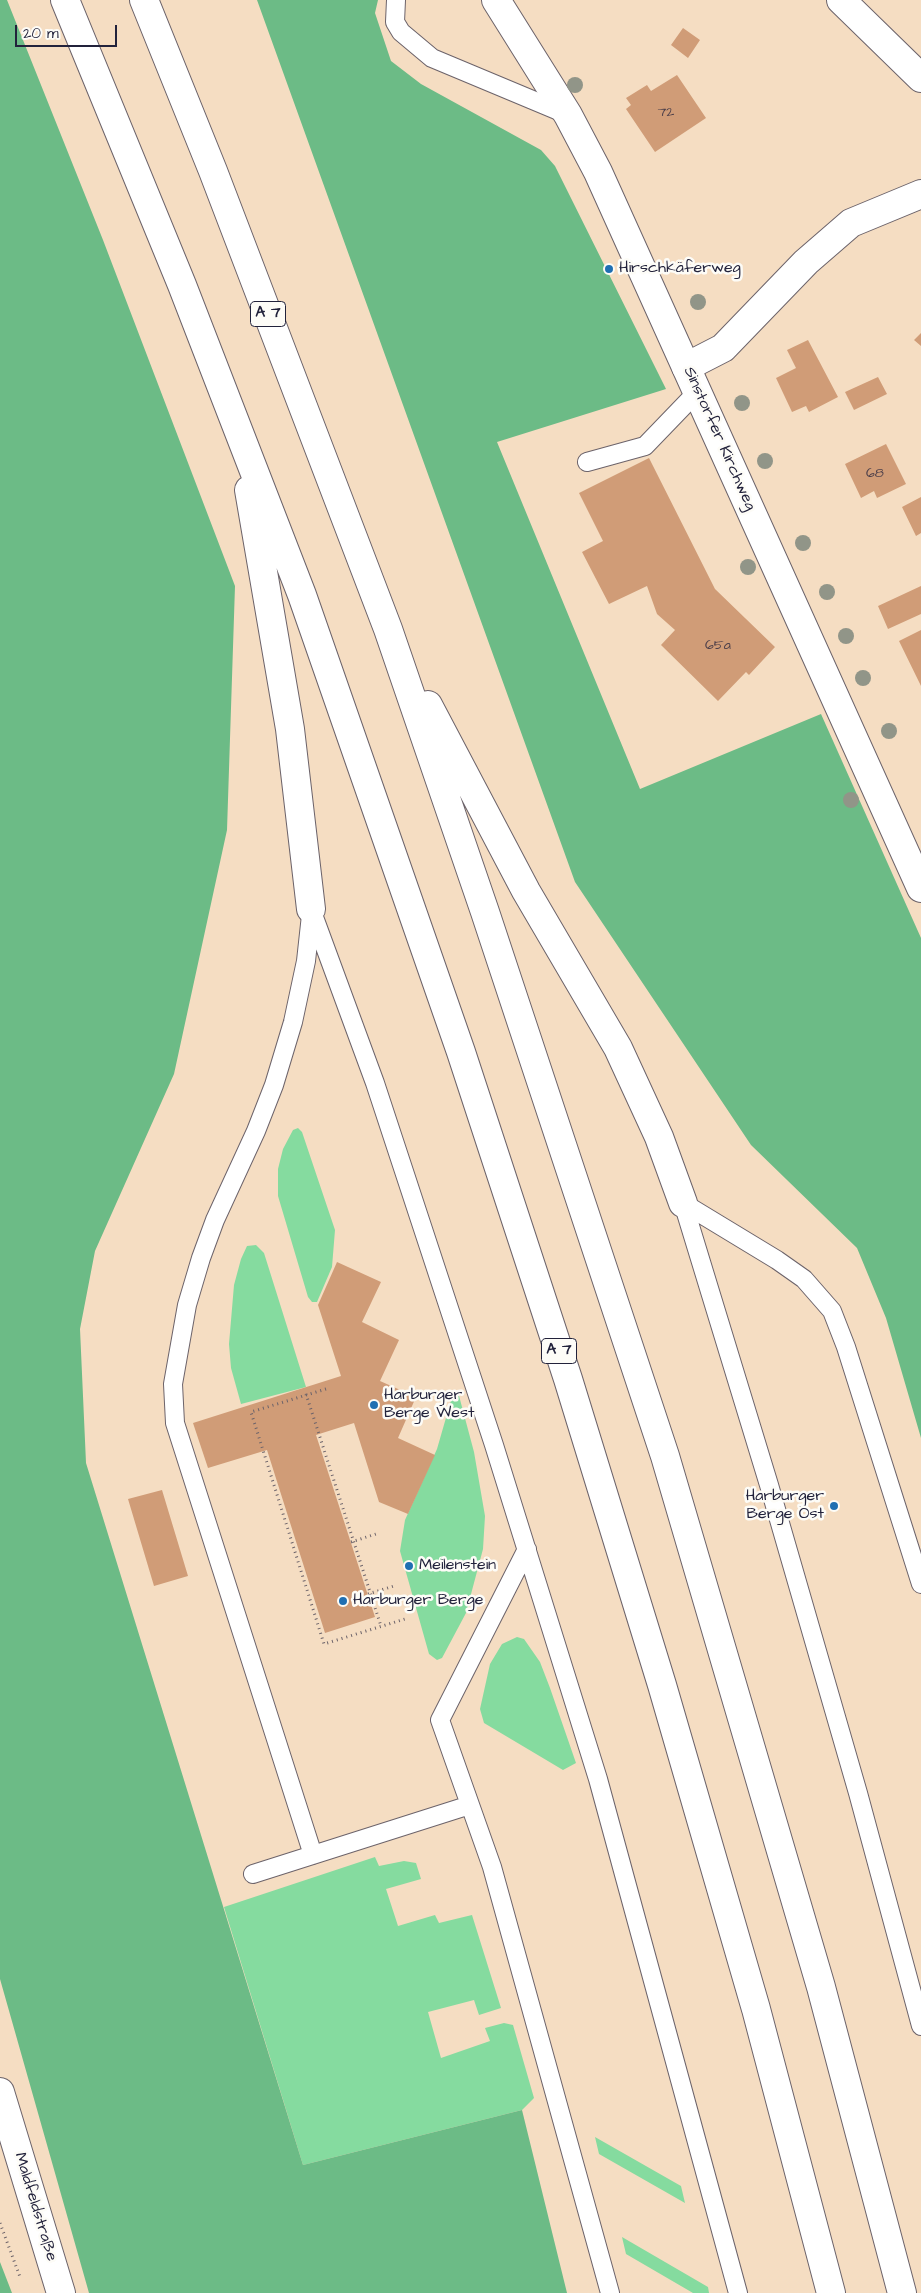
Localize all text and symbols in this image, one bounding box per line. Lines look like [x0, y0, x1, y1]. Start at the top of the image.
scale bar [18, 15, 120, 47]
text: 20 m [23, 23, 59, 44]
house number: 72 [658, 105, 674, 121]
place label: Hirschkäferweg [619, 259, 741, 279]
marker: Hirschkäferweg [603, 263, 615, 275]
road number: A 7 [250, 302, 286, 326]
street label: Sinstorfer Kirchweg [679, 364, 759, 514]
house number: 68 [866, 466, 884, 482]
house number: 65a [705, 638, 731, 654]
road number: A 7 [542, 1338, 576, 1364]
place label: Harburger Berge West [384, 1386, 474, 1424]
marker: Harburger Berge West [368, 1399, 380, 1411]
place label: Harburger Berge Ost [746, 1487, 824, 1525]
marker: Harburger Berge Ost [828, 1500, 840, 1512]
place label: Meilenstein [419, 1556, 496, 1576]
marker: Meilenstein [403, 1560, 415, 1572]
place label: Harburger Berge [353, 1591, 483, 1611]
marker: Harburger Berge [337, 1595, 349, 1607]
street label: Maldfeldstraße [9, 2150, 61, 2264]

